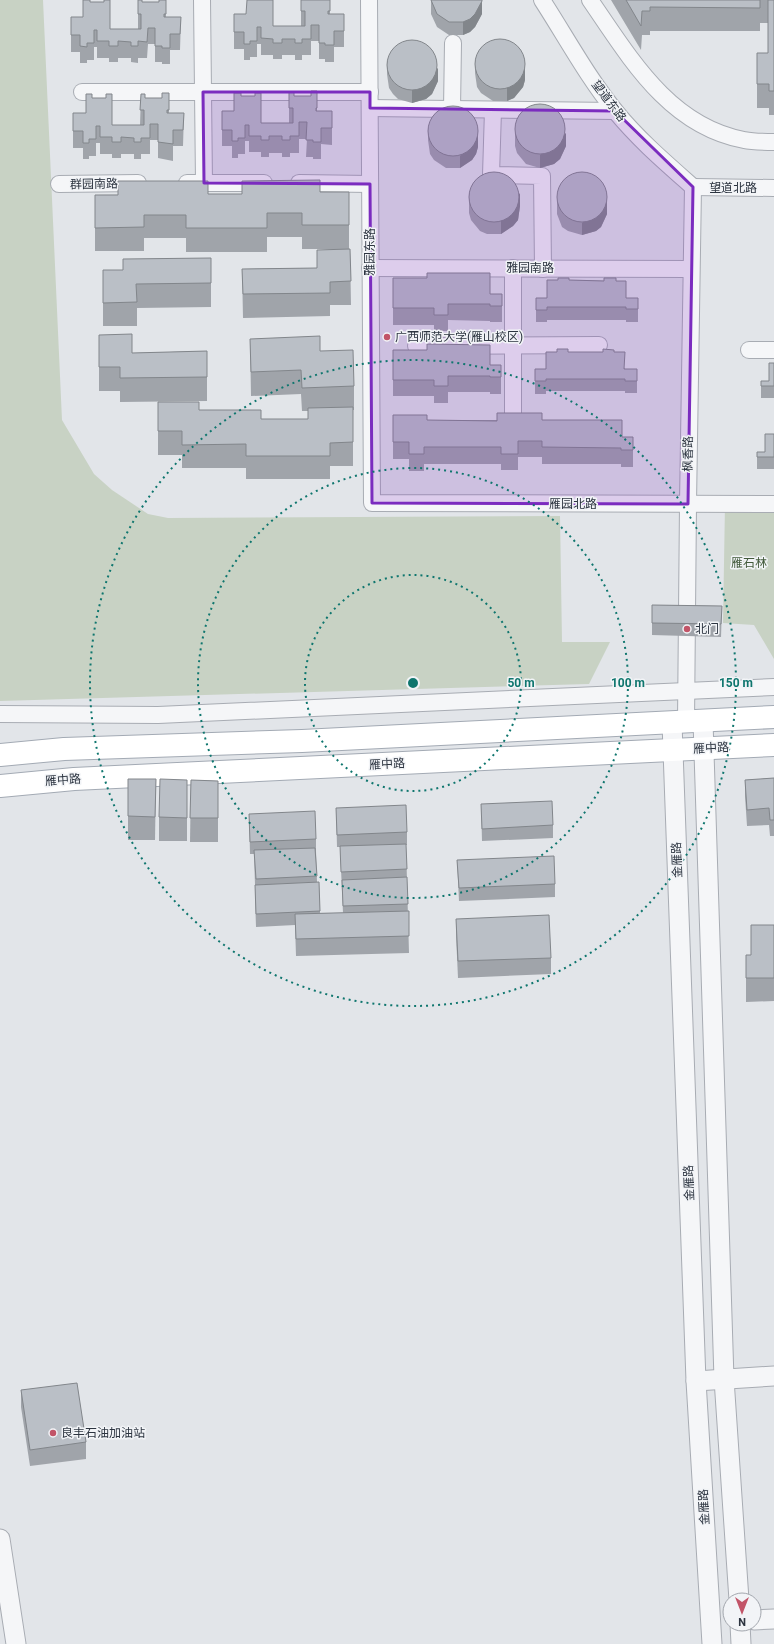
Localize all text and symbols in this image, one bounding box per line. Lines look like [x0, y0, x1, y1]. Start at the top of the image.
street label: 望道东路 [589, 78, 629, 124]
street label: 群园南路 [70, 177, 118, 191]
street label: 望道北路 [709, 181, 757, 195]
street label: 雅园东路 [363, 228, 377, 276]
street label: 雅园南路 [506, 261, 554, 275]
place label: 广西师范大学(雁山校区) [395, 330, 523, 344]
marker: 广西师范大学(雁山校区) [382, 332, 392, 342]
street label: 枫香路 [681, 436, 695, 472]
street label: 雁园北路 [549, 497, 597, 511]
park label: 雁石林 [731, 556, 767, 570]
place label: 北门 [695, 622, 719, 636]
marker: 北门 [682, 624, 692, 634]
centre of rings [406, 676, 420, 690]
text: 50 m [507, 676, 535, 690]
text: 100 m [611, 676, 645, 690]
text: 150 m [719, 676, 753, 690]
street label: 雁中路 [693, 740, 729, 756]
street label: 雁中路 [369, 756, 405, 772]
street label: 雁中路 [45, 772, 81, 788]
street label: 金雁路 [669, 842, 685, 878]
street label: 金雁路 [681, 1165, 697, 1201]
place label: 良丰石油加油站 [61, 1426, 145, 1440]
marker: 良丰石油加油站 [48, 1428, 58, 1438]
street label: 金雁路 [696, 1489, 712, 1525]
north arrow [722, 1592, 762, 1632]
text: N [738, 1615, 746, 1628]

